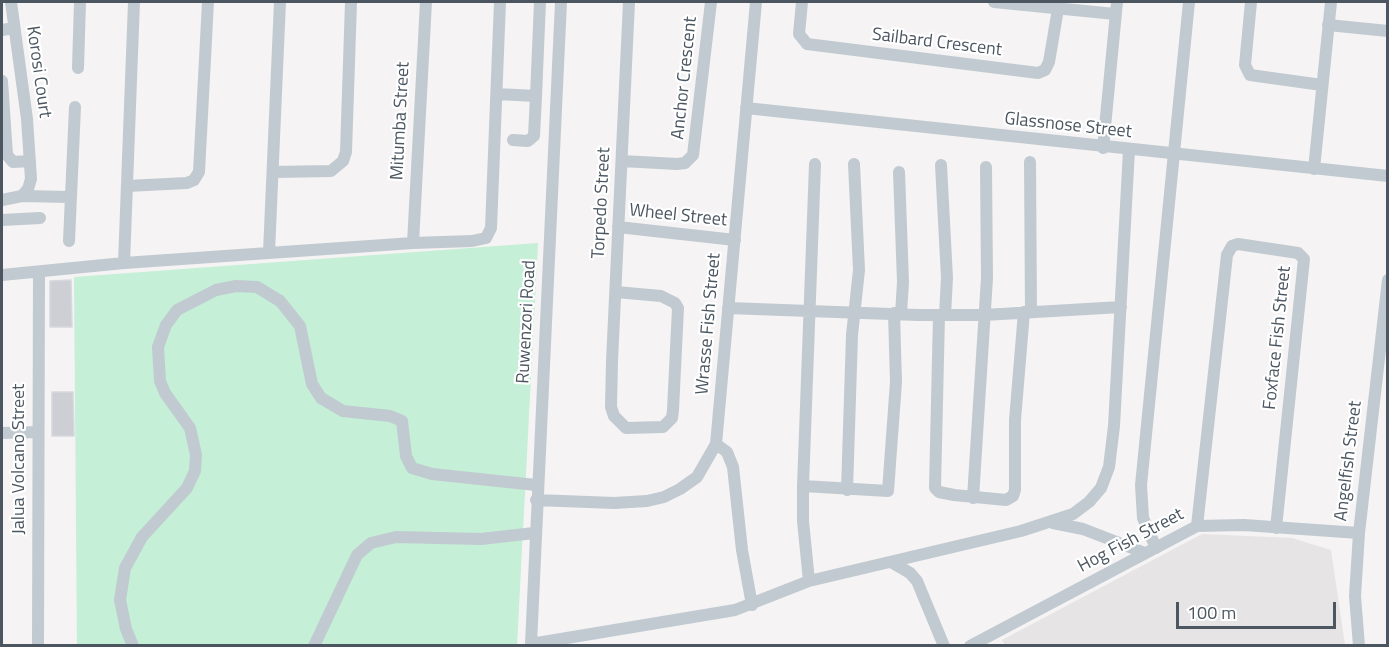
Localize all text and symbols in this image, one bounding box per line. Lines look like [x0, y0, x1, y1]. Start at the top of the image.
street label: Anchor Crescent [668, 15, 702, 141]
street label: Sailbard Crescent [871, 24, 1003, 62]
street label: Korosi Court [21, 25, 55, 119]
street label: Mitumba Street [387, 61, 415, 181]
street label: Glassnose Street [1003, 109, 1133, 143]
street label: Torpedo Street [588, 147, 616, 259]
street label: Wheel Street [628, 200, 728, 232]
street label: Wrasse Fish Street [692, 252, 726, 396]
street label: Ruwenzori Road [513, 260, 541, 384]
street label: Foxface Fish Street [1260, 265, 1296, 411]
street label: Jalua Volcano Street [9, 384, 31, 534]
street label: Angelfish Street [1331, 400, 1367, 522]
street label: Hog Fish Street [1074, 504, 1188, 578]
scale bar [1179, 590, 1340, 628]
text: 100 m [1187, 599, 1236, 626]

